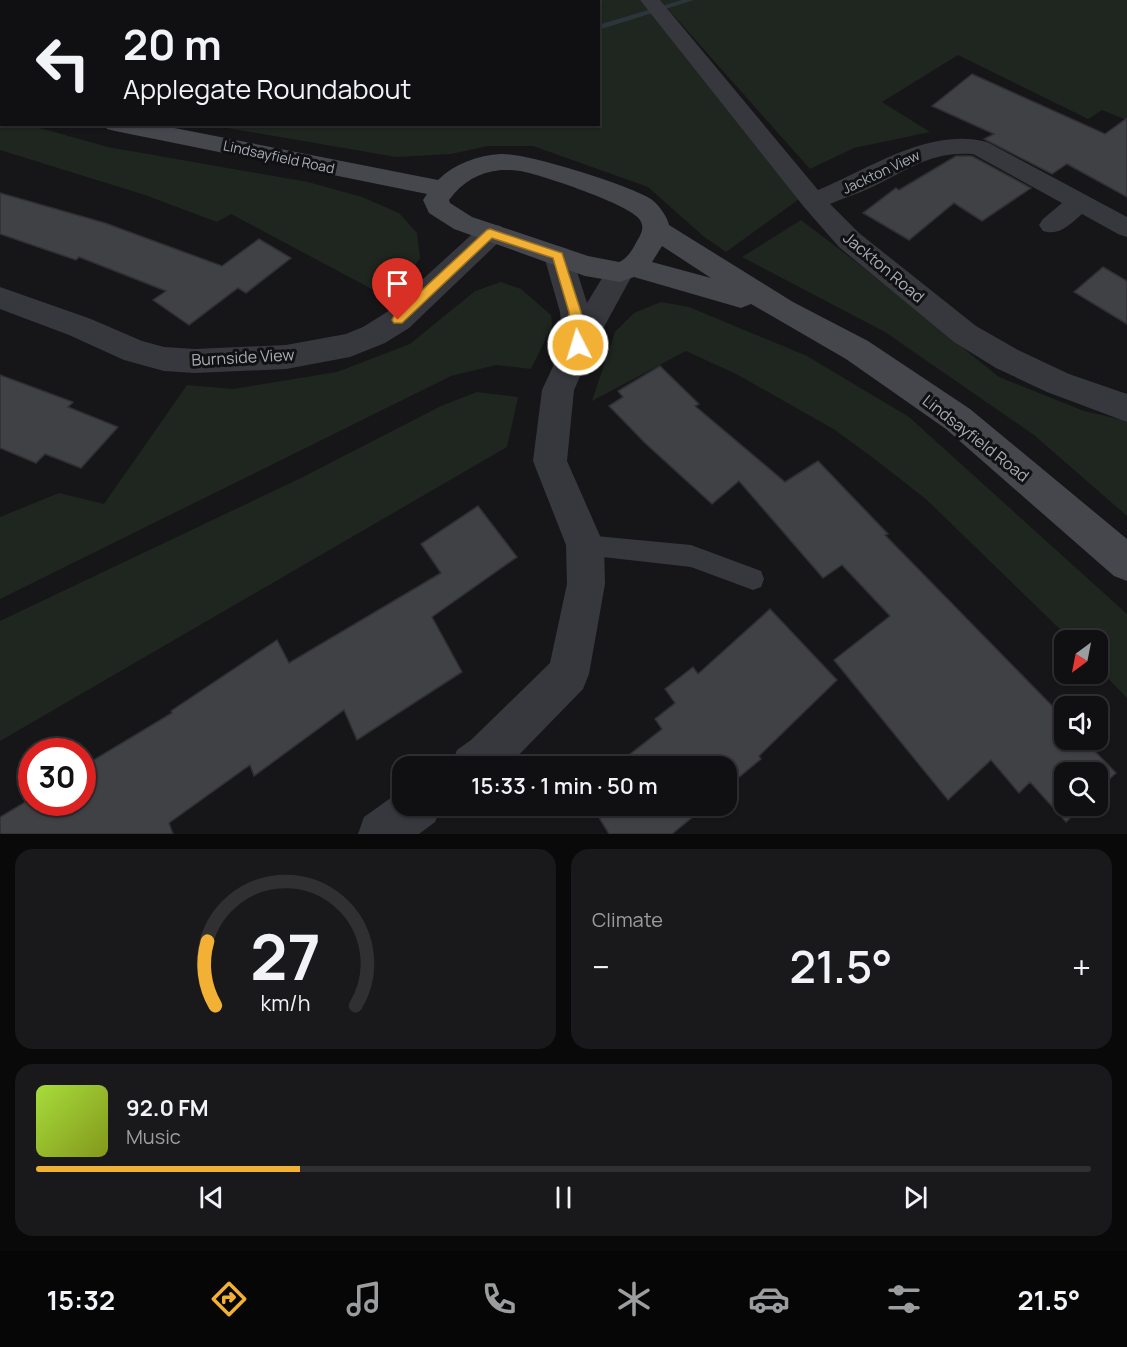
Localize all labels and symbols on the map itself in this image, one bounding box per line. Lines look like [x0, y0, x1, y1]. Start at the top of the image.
street label: Lindsayfield Road [222, 135, 336, 178]
street label: Jackton View [839, 145, 923, 198]
street label: Jackton Road [839, 227, 929, 307]
pin [372, 258, 423, 320]
position arrow [546, 313, 610, 377]
street label: Burnside View [191, 343, 295, 371]
street label: Lindsayfield Road [918, 389, 1034, 487]
north arrow [1054, 630, 1108, 684]
speed limit sign: 30 [18, 738, 96, 816]

